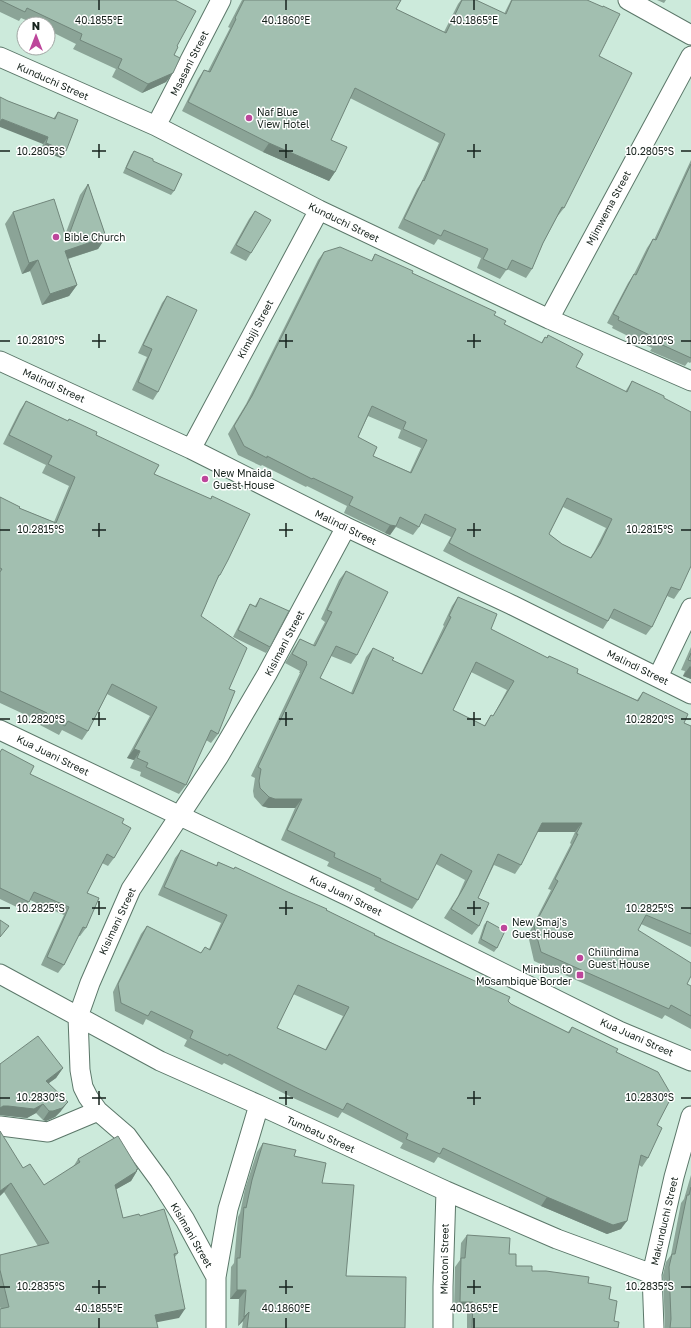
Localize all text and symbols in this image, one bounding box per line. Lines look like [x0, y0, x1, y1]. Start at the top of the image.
text: 40.1855°E [75, 14, 123, 26]
text: 40.1860°E [262, 14, 310, 26]
text: 40.1865°E [450, 14, 498, 26]
north arrow [16, 16, 56, 56]
text: N [32, 19, 40, 32]
street label: Msasani Street [167, 28, 211, 98]
street label: Kunduchi Street [15, 60, 91, 102]
place label: Naf Blue View Hotel [257, 106, 309, 130]
marker: Naf Blue View Hotel [244, 113, 254, 123]
text: 10.2805°S [17, 145, 65, 157]
text: 10.2805°S [626, 145, 674, 157]
street label: Mjimwema Street [583, 168, 633, 248]
street label: Kunduchi Street [307, 200, 381, 244]
place label: Bible Church [64, 231, 125, 243]
marker: Bible Church [51, 232, 61, 242]
street label: Kimbiji Street [235, 298, 275, 360]
text: 10.2810°S [17, 334, 65, 346]
text: 10.2810°S [626, 334, 674, 346]
street label: Malindi Street [21, 365, 87, 405]
place label: New Mnaida Guest House [213, 467, 275, 491]
marker: New Mnaida Guest House [200, 474, 210, 484]
street label: Malindi Street [313, 507, 379, 547]
text: 10.2815°S [18, 523, 64, 535]
text: 10.2815°S [627, 523, 673, 535]
street label: Kisimani Street [262, 608, 306, 678]
street label: Malindi Street [605, 647, 671, 687]
text: 10.2820°S [17, 713, 65, 725]
text: 10.2820°S [626, 713, 674, 725]
street label: Kua Juani Street [15, 732, 91, 778]
street label: Kua Juani Street [308, 872, 384, 918]
street label: Kisimani Street [96, 885, 138, 957]
text: 10.2825°S [17, 902, 65, 914]
text: 10.2825°S [626, 902, 674, 914]
place label: New Smaj's Guest House [512, 916, 574, 940]
marker: New Smaj's Guest House [499, 923, 509, 933]
place label: Chilindima Guest House [588, 946, 650, 970]
marker: Chilindima Guest House [575, 953, 585, 963]
place label: Minibus to Mosambique Border [476, 963, 572, 987]
marker: Minibus to Mosambique Border [575, 970, 585, 980]
street label: Kua Juani Street [598, 1015, 676, 1059]
text: 10.2830°S [17, 1091, 65, 1103]
text: 10.2830°S [626, 1091, 674, 1103]
street label: Tumbatu Street [285, 1113, 357, 1155]
street label: Makunduchi Street [648, 1175, 680, 1267]
street label: Kisimani Street [169, 1200, 215, 1270]
street label: Mkotoni Street [437, 1223, 451, 1295]
text: 10.2835°S [17, 1280, 65, 1292]
text: 10.2835°S [626, 1280, 674, 1292]
text: 40.1855°E [75, 1302, 123, 1314]
text: 40.1860°E [262, 1302, 310, 1314]
text: 40.1865°E [450, 1302, 498, 1314]

